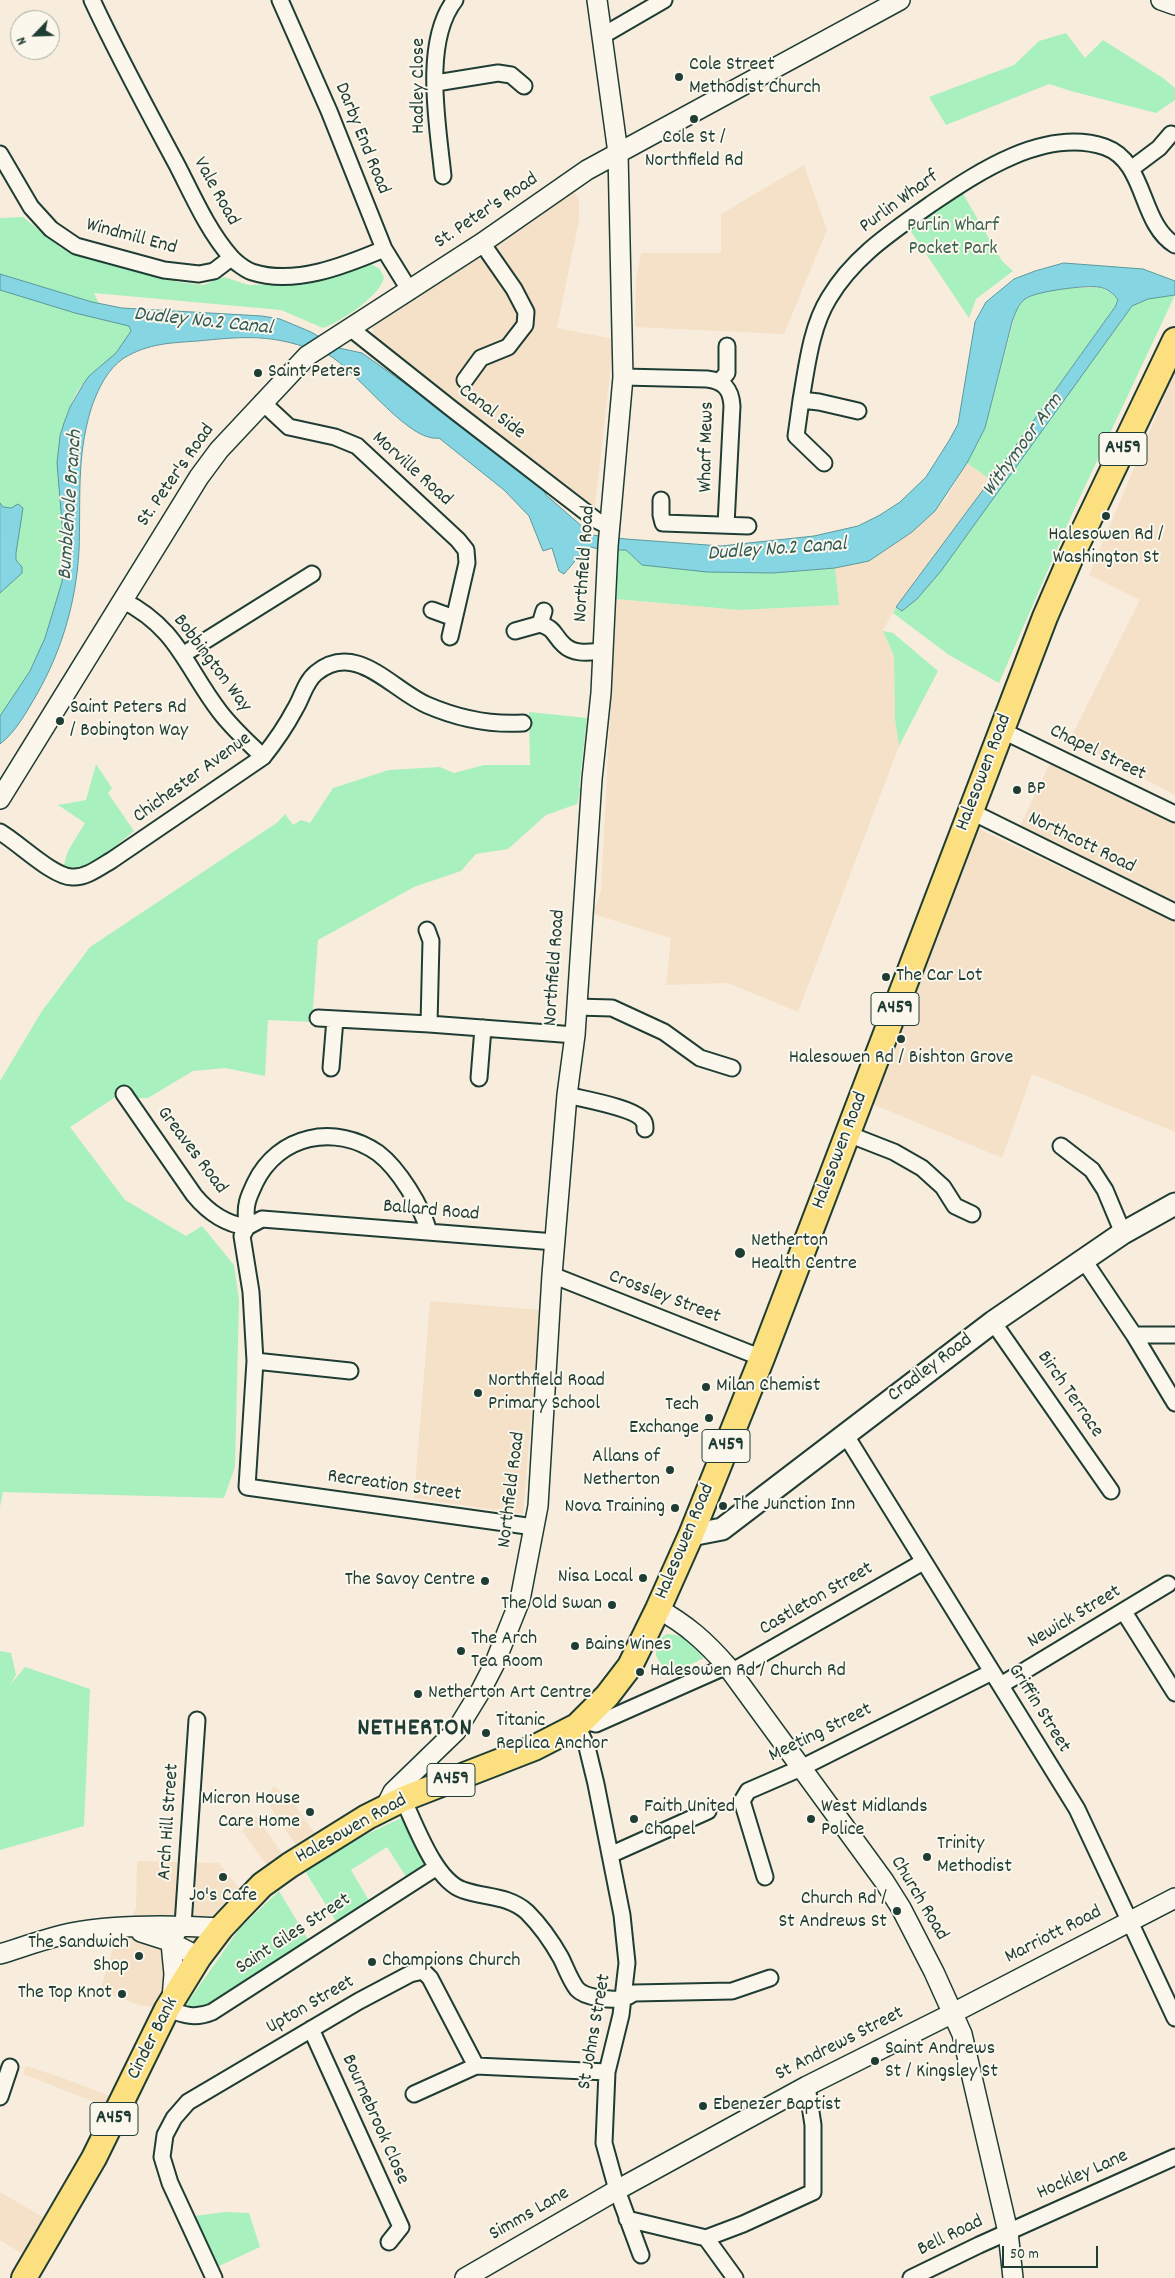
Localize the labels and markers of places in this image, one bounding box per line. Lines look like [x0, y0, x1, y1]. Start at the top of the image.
place label: Cole Street Methodist Church [689, 54, 821, 101]
marker: Cole Street Methodist Church [673, 71, 685, 83]
marker: Cole St / Northfield Rd [688, 113, 700, 125]
place label: Cole St / Northfield Rd [645, 127, 743, 174]
place label: Saint Peters [268, 361, 361, 385]
marker: Saint Peters [252, 367, 264, 379]
marker: Halesowen Rd / Washington St [1100, 510, 1112, 522]
place label: Halesowen Rd / Washington St [1048, 524, 1164, 571]
place label: Saint Peters Rd / Bobington Way [70, 697, 188, 744]
marker: Saint Peters Rd / Bobington Way [54, 715, 66, 727]
place label: BP [1027, 778, 1046, 802]
marker: BP [1011, 784, 1023, 796]
place label: The Car Lot [896, 965, 982, 989]
marker: The Car Lot [880, 971, 892, 983]
marker: Halesowen Rd / Bishton Grove [895, 1033, 907, 1045]
place label: Halesowen Rd / Bishton Grove [789, 1047, 1013, 1071]
place label: Netherton Health Centre [751, 1230, 857, 1277]
marker: Netherton Health Centre [733, 1246, 747, 1260]
place label: Northfield Road Primary School [488, 1370, 605, 1417]
place label: Milan Chemist [716, 1375, 820, 1399]
marker: Milan Chemist [700, 1381, 712, 1393]
marker: Northfield Road Primary School [472, 1387, 484, 1399]
place label: Tech Exchange [629, 1394, 699, 1441]
marker: Tech Exchange [703, 1412, 715, 1424]
place label: Allans of Netherton [583, 1446, 660, 1493]
marker: Allans of Netherton [664, 1464, 676, 1476]
place label: The Junction Inn [733, 1494, 855, 1518]
place label: Nova Training [565, 1496, 665, 1520]
marker: The Junction Inn [717, 1500, 729, 1512]
marker: Nova Training [669, 1502, 681, 1514]
place label: Nisa Local [558, 1566, 633, 1590]
place label: The Savoy Centre [345, 1569, 475, 1593]
marker: Nisa Local [637, 1572, 649, 1584]
marker: The Savoy Centre [479, 1575, 491, 1587]
place label: The Old Swan [501, 1593, 602, 1617]
marker: The Old Swan [606, 1599, 618, 1611]
place label: The Arch Tea Room [471, 1628, 543, 1675]
place label: Bains Wines [585, 1634, 671, 1658]
marker: Bains Wines [569, 1640, 581, 1652]
marker: The Arch Tea Room [455, 1645, 467, 1657]
place label: Halesowen Rd / Church Rd [650, 1660, 846, 1684]
marker: Halesowen Rd / Church Rd [634, 1666, 646, 1678]
place label: Netherton Art Centre [428, 1682, 591, 1706]
marker: Netherton Art Centre [412, 1688, 424, 1700]
place label: Titanic Replica Anchor [496, 1710, 608, 1757]
marker: Titanic Replica Anchor [480, 1727, 492, 1739]
place label: Micron House Care Home [201, 1788, 300, 1835]
place label: Faith United Chapel [644, 1796, 735, 1843]
place label: West Midlands Police [821, 1796, 928, 1843]
marker: Micron House Care Home [304, 1806, 316, 1818]
marker: Faith United Chapel [628, 1813, 640, 1825]
marker: West Midlands Police [805, 1813, 817, 1825]
place label: Trinity Methodist [937, 1833, 1012, 1880]
marker: Trinity Methodist [921, 1851, 933, 1863]
marker: Jo's Cafe [217, 1871, 229, 1883]
place label: Jo's Cafe [189, 1885, 257, 1909]
place label: Church Rd / St Andrews St [778, 1888, 887, 1935]
marker: Church Rd / St Andrews St [891, 1905, 903, 1917]
place label: The Sandwich Shop [28, 1932, 129, 1979]
marker: The Sandwich Shop [133, 1950, 145, 1962]
place label: Champions Church [382, 1950, 520, 1974]
marker: Champions Church [366, 1956, 378, 1968]
place label: The Top Knot [18, 1982, 112, 2006]
marker: The Top Knot [116, 1988, 128, 2000]
place label: Saint Andrews St / Kingsley St [885, 2038, 998, 2085]
marker: Saint Andrews St / Kingsley St [869, 2055, 881, 2067]
place label: Ebenezer Baptist [713, 2094, 841, 2118]
marker: Ebenezer Baptist [697, 2100, 709, 2112]

